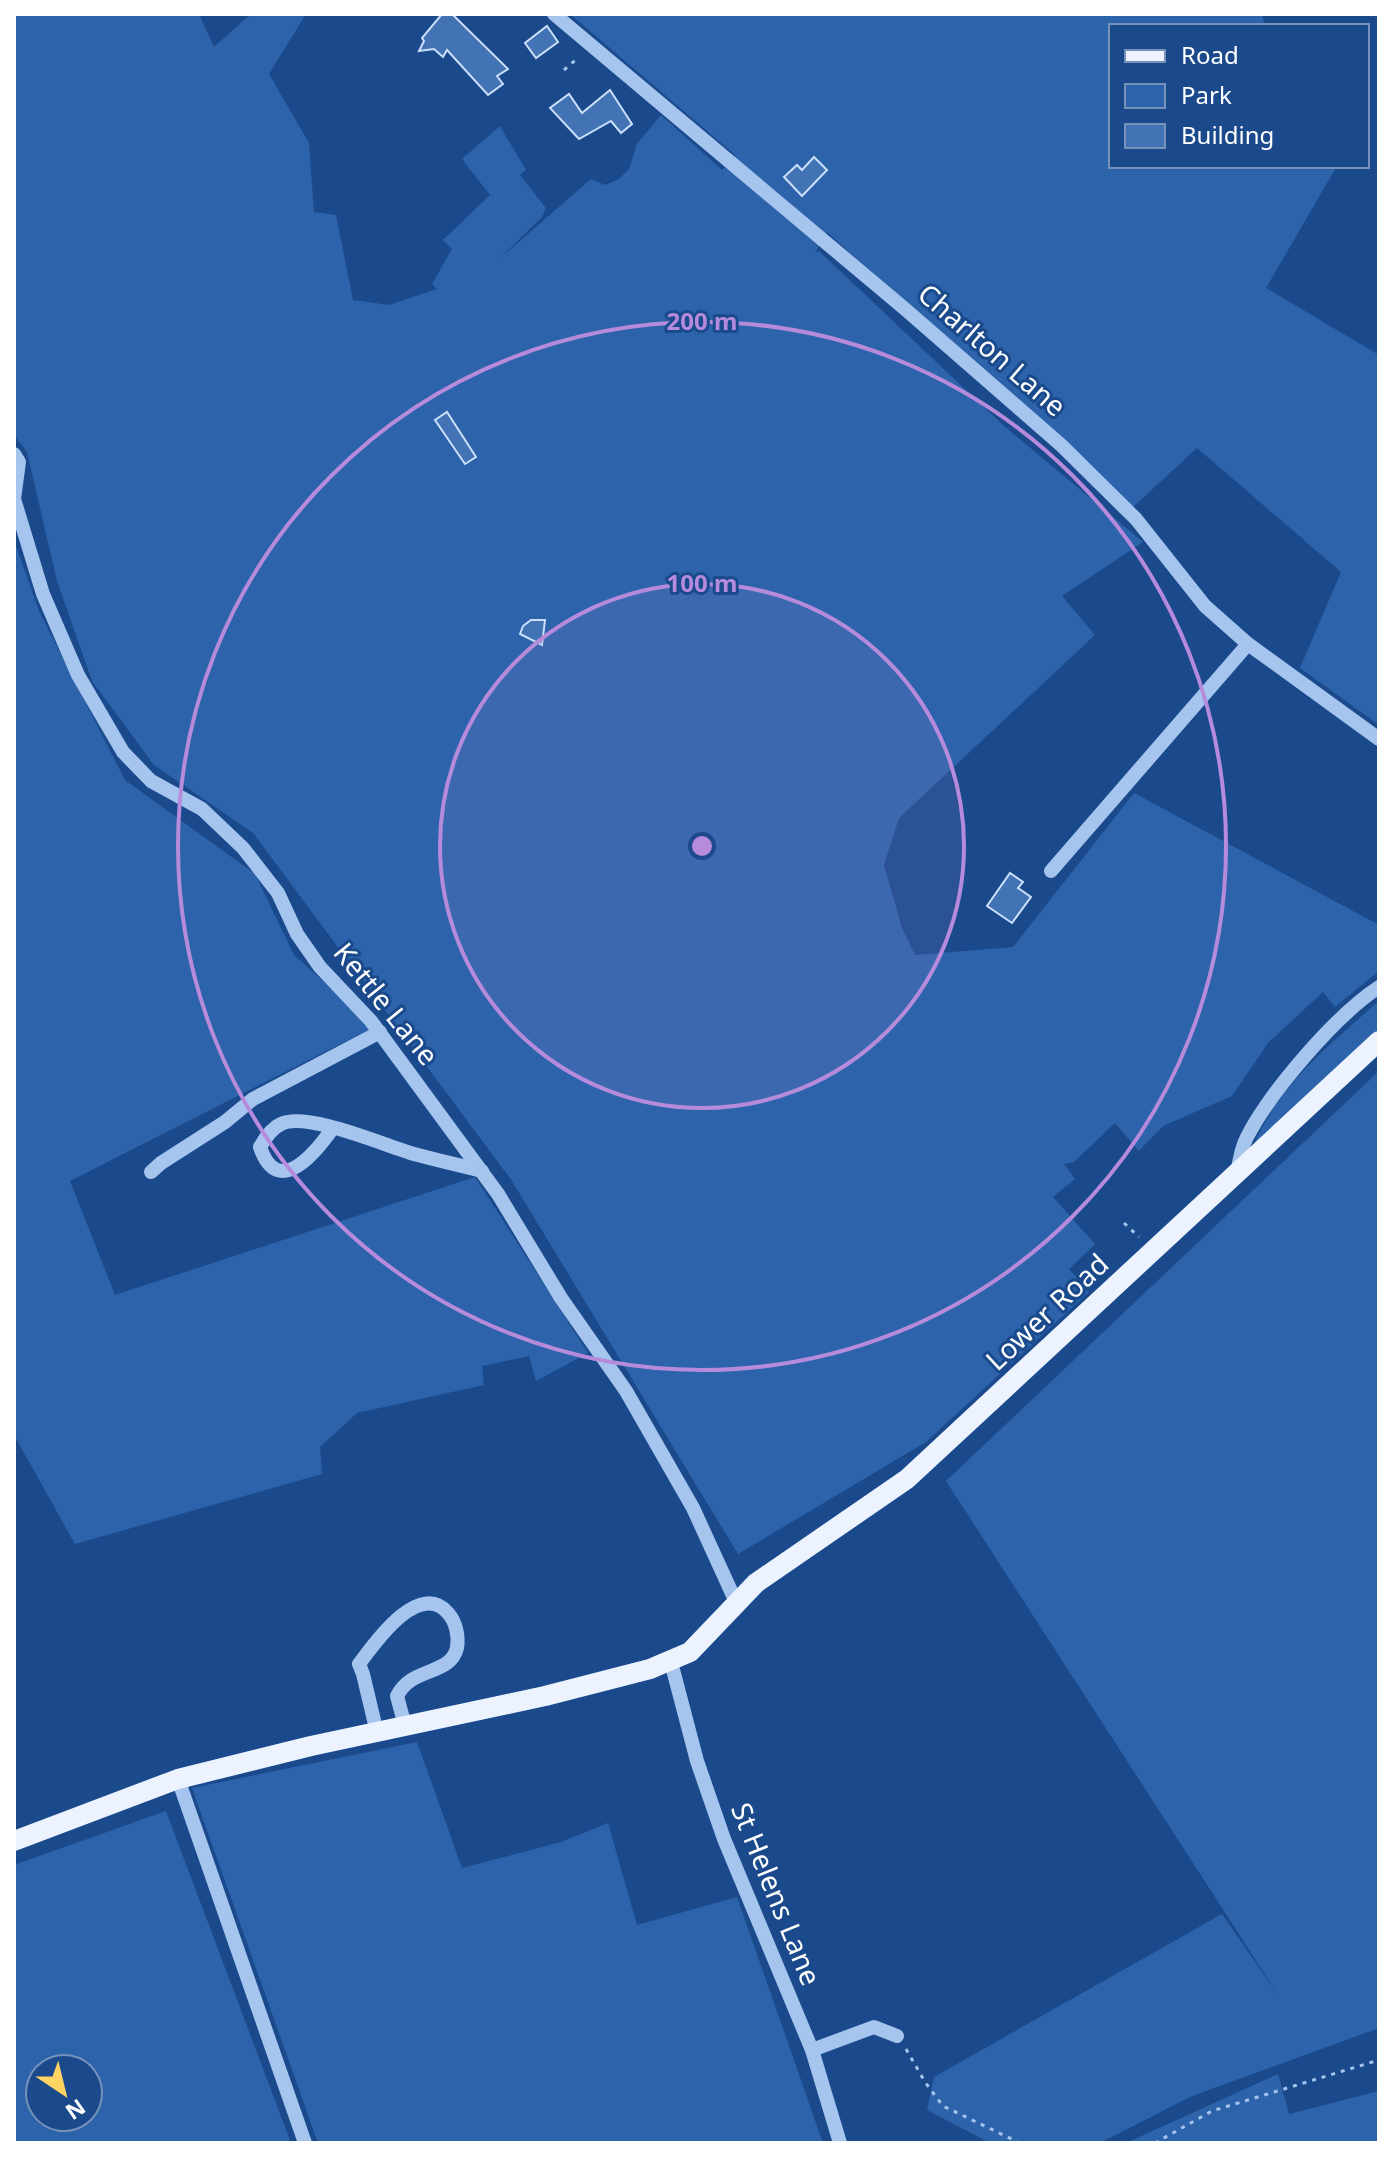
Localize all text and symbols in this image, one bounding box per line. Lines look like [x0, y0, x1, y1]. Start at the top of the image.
legend [1109, 24, 1369, 168]
text: Road [1181, 38, 1239, 71]
text: Park [1181, 78, 1232, 111]
text: Building [1181, 118, 1274, 151]
street label: Charlton Lane [911, 274, 1075, 424]
text: 200 m [667, 304, 737, 337]
text: 100 m [667, 566, 737, 599]
centre of rings [688, 832, 716, 860]
street label: Kettle Lane [326, 934, 448, 1072]
street label: Lower Road [977, 1245, 1116, 1378]
street label: St Helens Lane [723, 1797, 831, 1991]
north arrow [24, 2053, 104, 2133]
text: N [60, 2093, 92, 2128]

